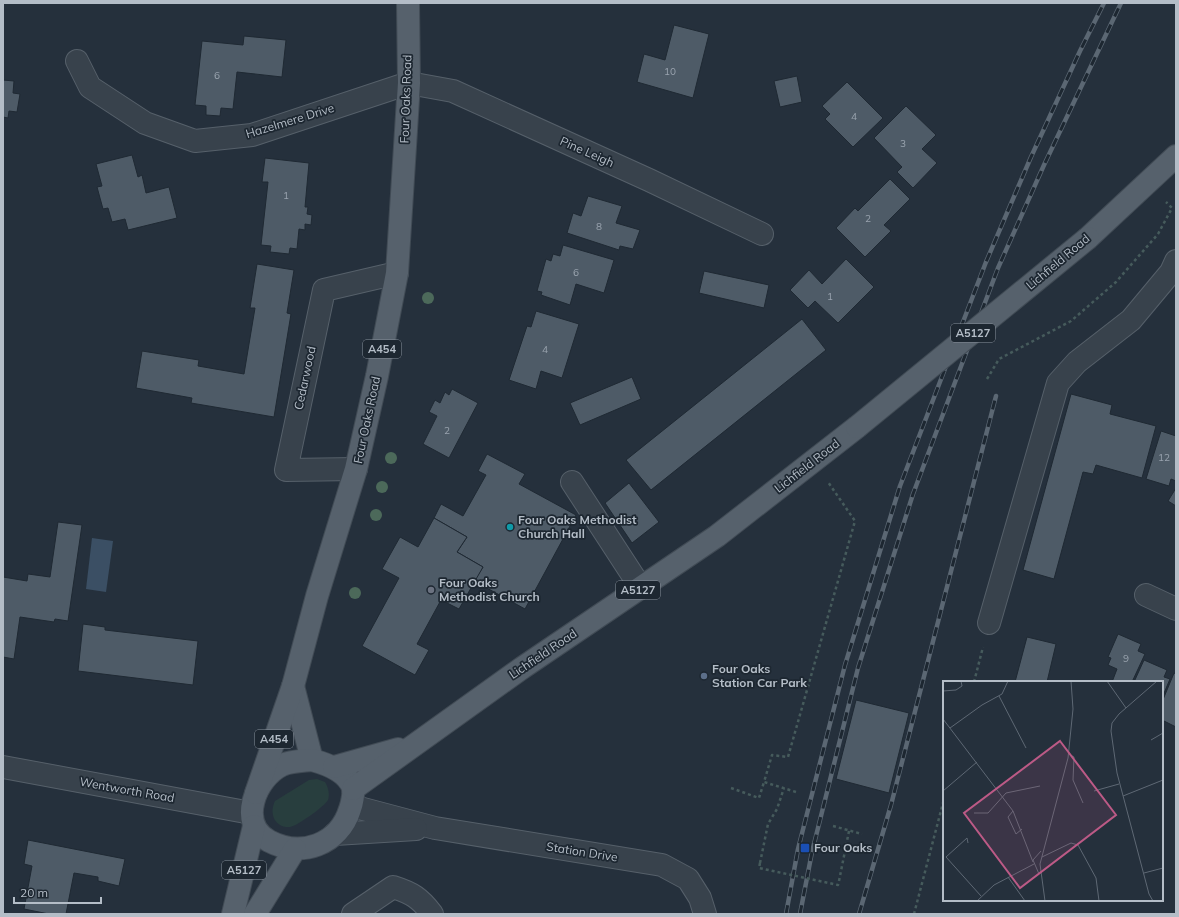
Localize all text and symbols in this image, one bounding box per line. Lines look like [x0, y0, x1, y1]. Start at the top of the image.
street label: Four Oaks Road [396, 54, 415, 144]
house number: 10 [664, 65, 676, 78]
house number: 6 [214, 69, 220, 82]
street label: Hazelmere Drive [244, 100, 336, 141]
house number: 4 [851, 110, 857, 123]
street label: Pine Leigh [558, 133, 617, 170]
house number: 3 [900, 137, 906, 150]
house number: 1 [283, 189, 289, 202]
house number: 2 [865, 212, 871, 225]
house number: 8 [596, 220, 602, 233]
street label: Lichfield Road [1023, 231, 1093, 293]
house number: 6 [573, 266, 579, 279]
house number: 1 [827, 290, 833, 303]
road number: A5127 [951, 324, 995, 342]
road number: A454 [363, 340, 401, 358]
house number: 4 [542, 343, 548, 356]
street label: Cedarwood [290, 345, 319, 411]
street label: Four Oaks Road [350, 375, 383, 465]
house number: 2 [444, 424, 450, 437]
street label: Lichfield Road [771, 436, 842, 496]
house number: 12 [1158, 451, 1170, 464]
place label: Four Oaks Methodist Church Hall [518, 512, 637, 541]
marker: Four Oaks Methodist Church Hall [505, 522, 515, 532]
place label: Four Oaks Methodist Church [439, 575, 540, 604]
road number: A5127 [616, 581, 660, 599]
marker: Four Oaks Methodist Church [426, 585, 436, 595]
street label: Lichfield Road [506, 625, 579, 682]
house number: 9 [1123, 652, 1129, 665]
place label: Four Oaks Station Car Park [712, 661, 807, 690]
marker: Four Oaks Station Car Park [699, 671, 709, 681]
inset map [943, 681, 1163, 901]
road number: A454 [255, 730, 293, 748]
street label: Wentworth Road [78, 774, 176, 805]
street label: Station Drive [545, 838, 619, 865]
place label: Four Oaks [814, 840, 872, 855]
marker: Four Oaks [799, 842, 811, 854]
road number: A5127 [222, 861, 266, 879]
scale bar [14, 879, 101, 905]
text: 20 m [20, 885, 48, 900]

